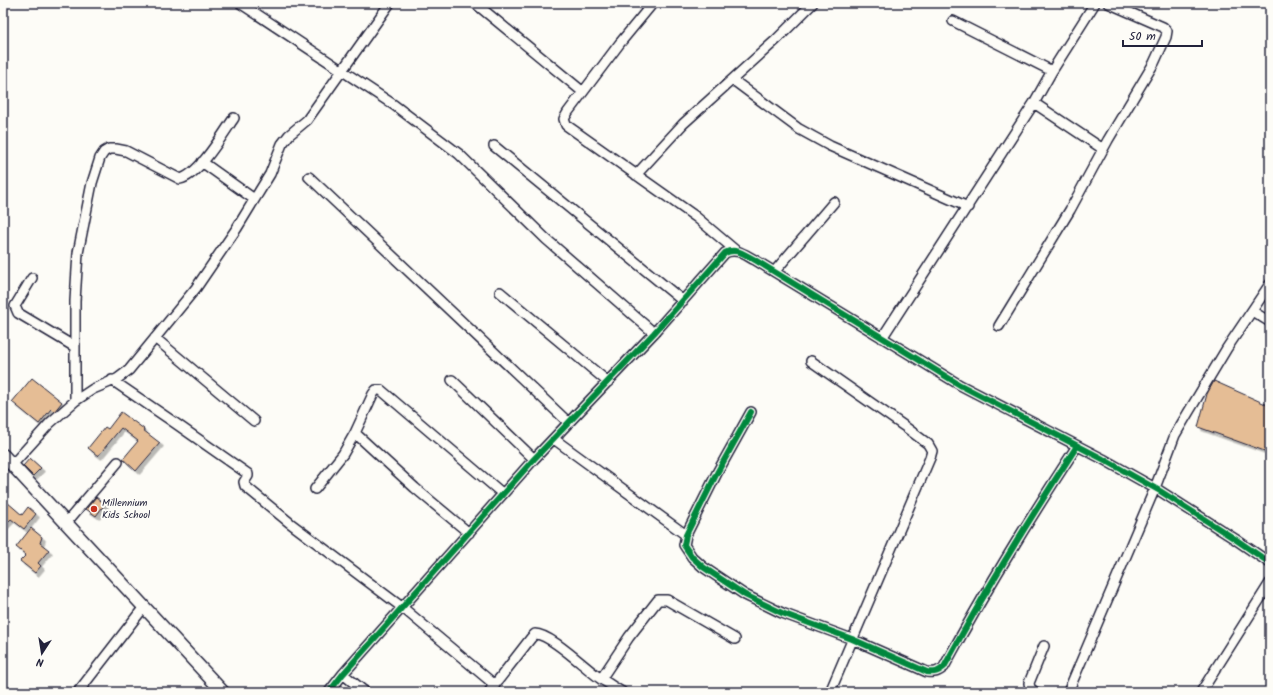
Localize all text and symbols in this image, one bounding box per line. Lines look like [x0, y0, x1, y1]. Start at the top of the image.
scale bar [1123, 22, 1202, 48]
text: 50 m [1129, 27, 1156, 46]
place label: Millennium Kids School [102, 495, 151, 523]
marker: Millennium Kids School [89, 504, 99, 514]
north arrow [22, 633, 62, 673]
text: N [35, 652, 45, 671]

